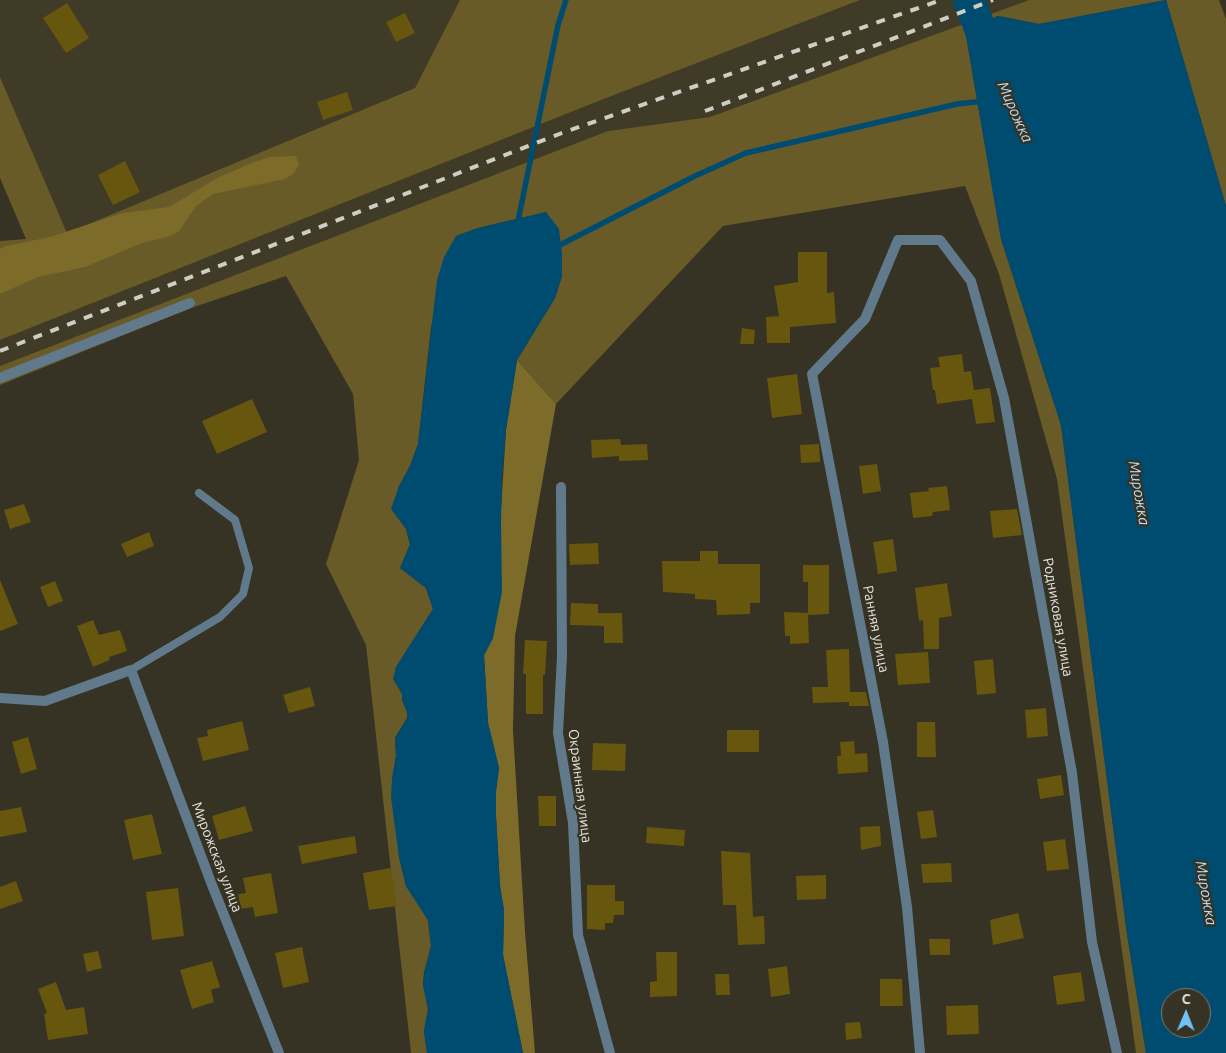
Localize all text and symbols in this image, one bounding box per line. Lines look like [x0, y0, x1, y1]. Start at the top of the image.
water label: Мирожка [994, 79, 1036, 145]
water label: Мирожка [1124, 459, 1154, 527]
street label: Родниковая улица [1039, 556, 1077, 678]
street label: Ранняя улица [859, 584, 893, 674]
street label: Окраинная улица [565, 728, 595, 844]
street label: Мирожская улица [188, 799, 246, 915]
water label: Мирожка [1191, 859, 1221, 927]
north arrow [1161, 988, 1211, 1038]
text: С [1182, 991, 1191, 1007]

